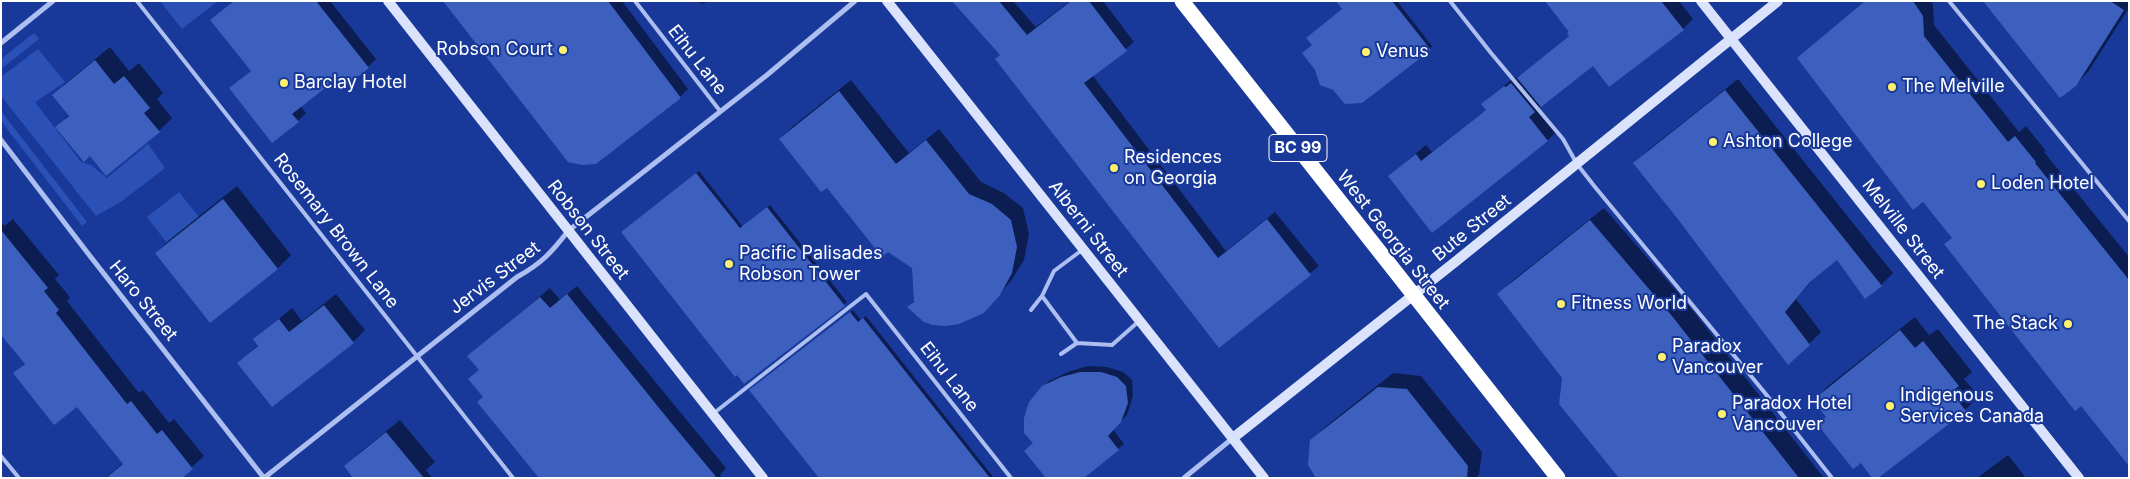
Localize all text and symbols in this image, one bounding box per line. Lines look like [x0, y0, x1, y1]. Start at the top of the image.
street label: Eihu Lane [663, 21, 731, 99]
place label: Robson Court [436, 39, 553, 61]
place label: Venus [1376, 41, 1429, 63]
marker: Robson Court [557, 44, 569, 56]
marker: Venus [1360, 46, 1372, 58]
place label: Barclay Hotel [294, 72, 407, 94]
place label: The Melville [1902, 76, 2005, 98]
marker: Barclay Hotel [278, 77, 290, 89]
marker: The Melville [1886, 81, 1898, 93]
place label: Ashton College [1723, 131, 1852, 153]
road number: BC 99 [1269, 134, 1327, 162]
marker: Ashton College [1707, 136, 1719, 148]
place label: Residences on Georgia [1124, 147, 1222, 190]
street label: Rosemary Brown Lane [269, 149, 403, 313]
marker: Residences on Georgia [1108, 162, 1120, 174]
street label: West Georgia Street [1332, 166, 1454, 314]
place label: Loden Hotel [1991, 173, 2094, 195]
street label: Melville Street [1857, 175, 1949, 283]
street label: Robson Street [543, 176, 633, 284]
street label: Alberni Street [1044, 177, 1132, 281]
marker: Loden Hotel [1975, 178, 1987, 190]
street label: Bute Street [1428, 190, 1516, 266]
street label: Jervis Street [446, 237, 544, 319]
place label: Pacific Palisades Robson Tower [739, 243, 883, 286]
street label: Haro Street [104, 257, 182, 345]
marker: Pacific Palisades Robson Tower [723, 258, 735, 270]
place label: Fitness World [1571, 293, 1687, 315]
marker: Fitness World [1555, 298, 1567, 310]
place label: The Stack [1972, 313, 2058, 335]
marker: The Stack [2062, 318, 2074, 330]
place label: Paradox Vancouver [1672, 336, 1763, 378]
street label: Eihu Lane [915, 338, 983, 416]
marker: Paradox Vancouver [1656, 351, 1668, 363]
place label: Indigenous Services Canada [1900, 385, 2044, 428]
place label: Paradox Hotel Vancouver [1732, 393, 1852, 436]
marker: Indigenous Services Canada [1884, 400, 1896, 412]
marker: Paradox Hotel Vancouver [1716, 408, 1728, 420]

